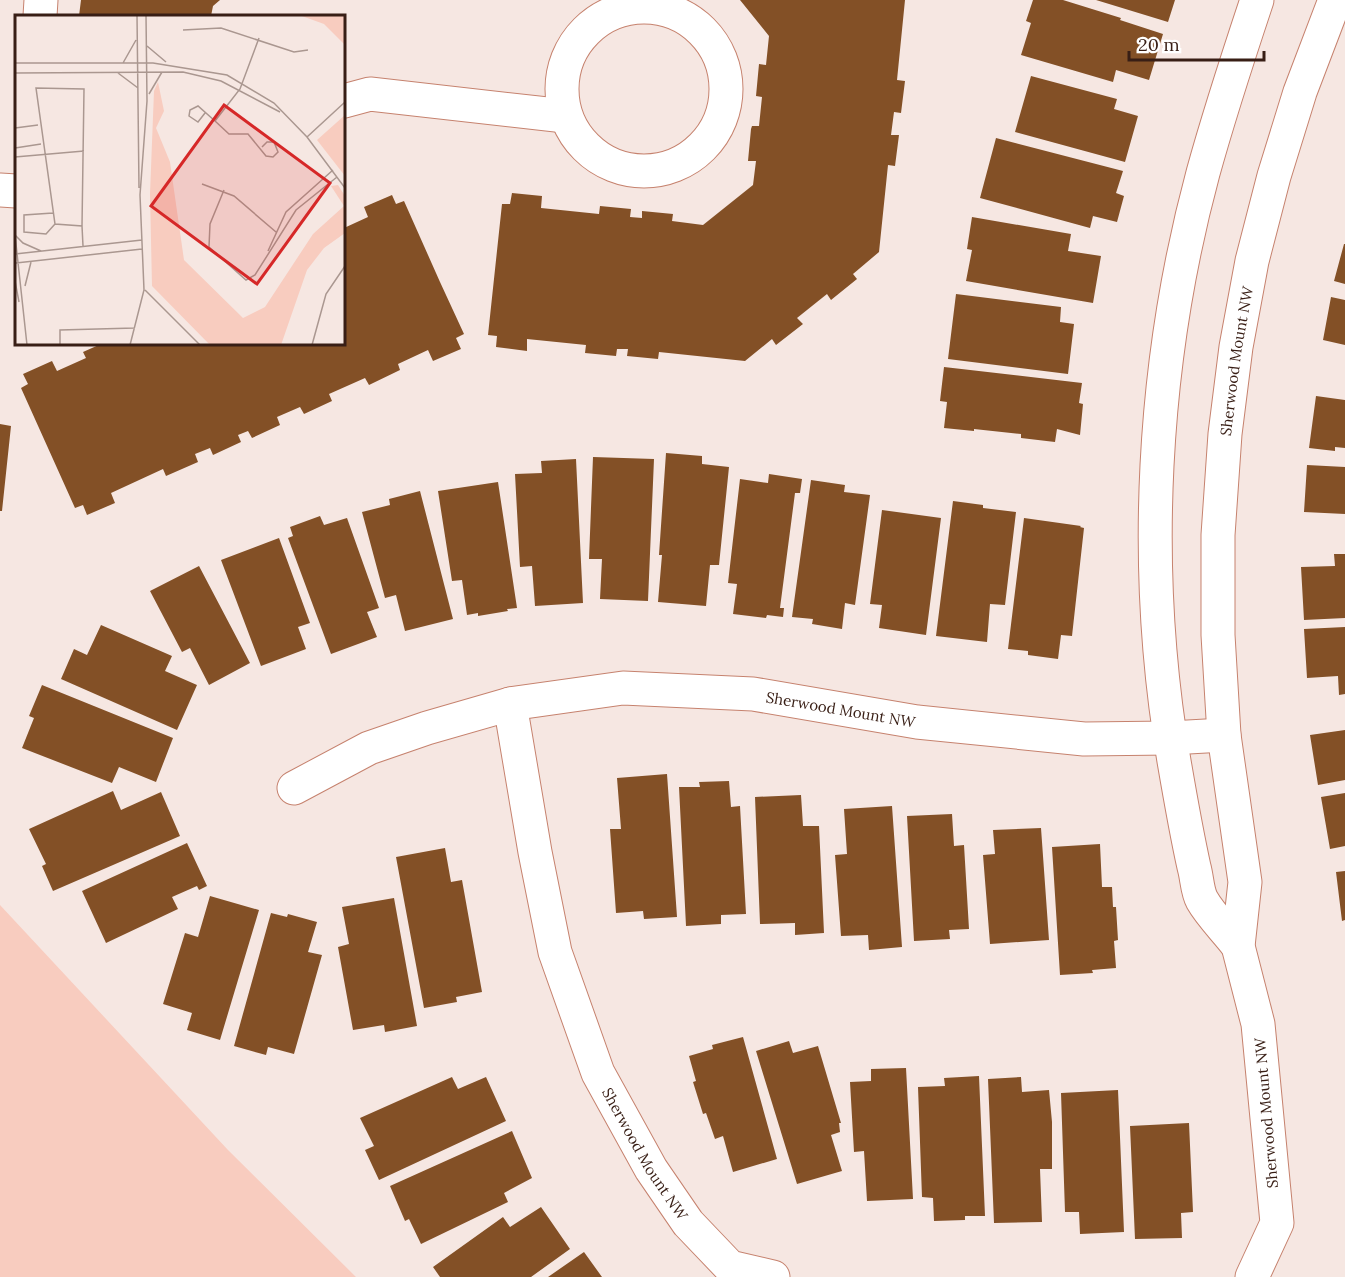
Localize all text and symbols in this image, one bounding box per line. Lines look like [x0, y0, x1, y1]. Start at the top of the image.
inset map [15, 15, 345, 345]
scale bar [1129, 24, 1264, 62]
text: 20 m [1138, 33, 1180, 56]
street label: Sherwood Mount NW [1215, 284, 1257, 437]
street label: Sherwood Mount NW [765, 687, 918, 731]
street label: Sherwood Mount NW [1250, 1036, 1282, 1189]
street label: Sherwood Mount NW [598, 1084, 693, 1224]

